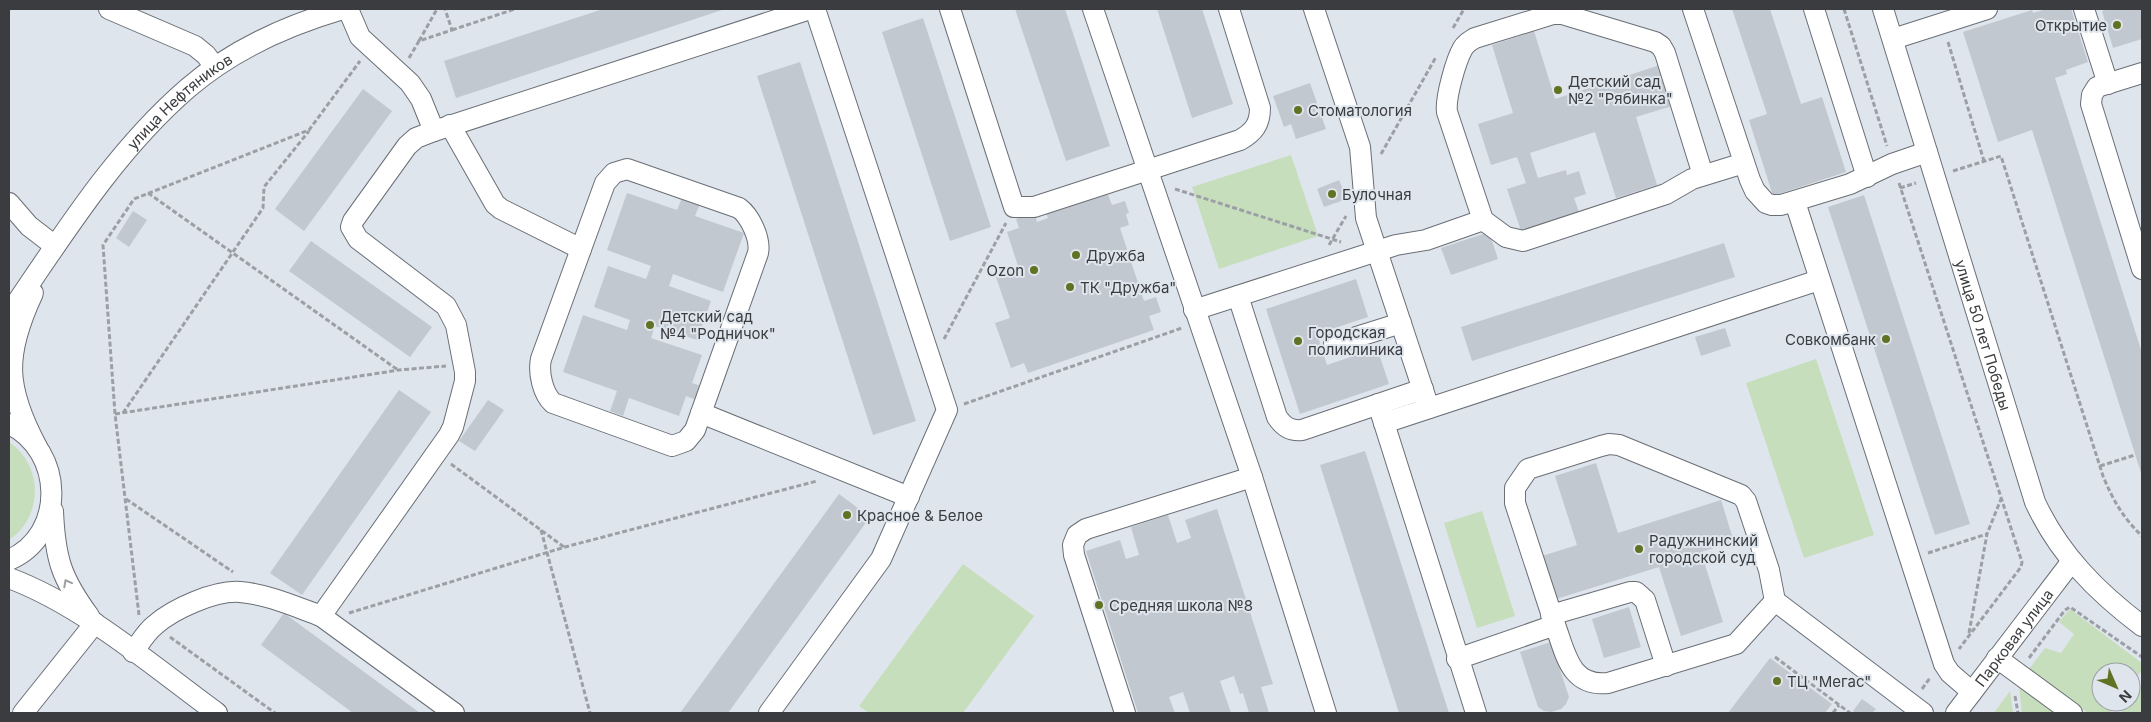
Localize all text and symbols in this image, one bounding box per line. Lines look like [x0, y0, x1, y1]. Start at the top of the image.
place label: Открытие [2035, 16, 2107, 35]
marker: Открытие [2111, 19, 2123, 31]
street label: улица Нефтяников [123, 49, 236, 153]
place label: Детский сад №2 "Рябинка" [1568, 72, 1673, 108]
marker: Детский сад №2 "Рябинка" [1552, 84, 1564, 96]
place label: Стоматология [1308, 101, 1412, 120]
marker: Стоматология [1292, 104, 1304, 116]
place label: Булочная [1342, 185, 1411, 204]
marker: Булочная [1326, 188, 1338, 200]
place label: Дружба [1086, 246, 1145, 265]
marker: Дружба [1070, 249, 1082, 261]
street label: улица 50 лет Победы [1951, 257, 2016, 412]
place label: Ozon [987, 261, 1024, 280]
marker: Ozon [1028, 264, 1040, 276]
place label: ТК "Дружба" [1080, 278, 1176, 297]
marker: ТК "Дружба" [1064, 281, 1076, 293]
place label: Детский сад №4 "Родничок" [660, 307, 776, 343]
marker: Детский сад №4 "Родничок" [644, 319, 656, 331]
place label: Городская поликлиника [1308, 323, 1403, 359]
place label: Совкомбанк [1785, 330, 1876, 349]
marker: Совкомбанк [1880, 333, 1892, 345]
marker: Городская поликлиника [1292, 335, 1304, 347]
place label: Красное & Белое [857, 506, 983, 525]
marker: Красное & Белое [841, 509, 853, 521]
place label: Радужнинский городской суд [1649, 531, 1758, 567]
marker: Радужнинский городской суд [1633, 543, 1645, 555]
one-way arrow [63, 579, 73, 588]
street label: Парковая улица [1970, 585, 2057, 690]
place label: Средняя школа №8 [1109, 596, 1253, 615]
marker: Средняя школа №8 [1093, 599, 1105, 611]
north arrow [2091, 662, 2141, 712]
place label: ТЦ "Мегас" [1787, 672, 1871, 691]
marker: ТЦ "Мегас" [1771, 675, 1783, 687]
text: N [2116, 687, 2135, 706]

